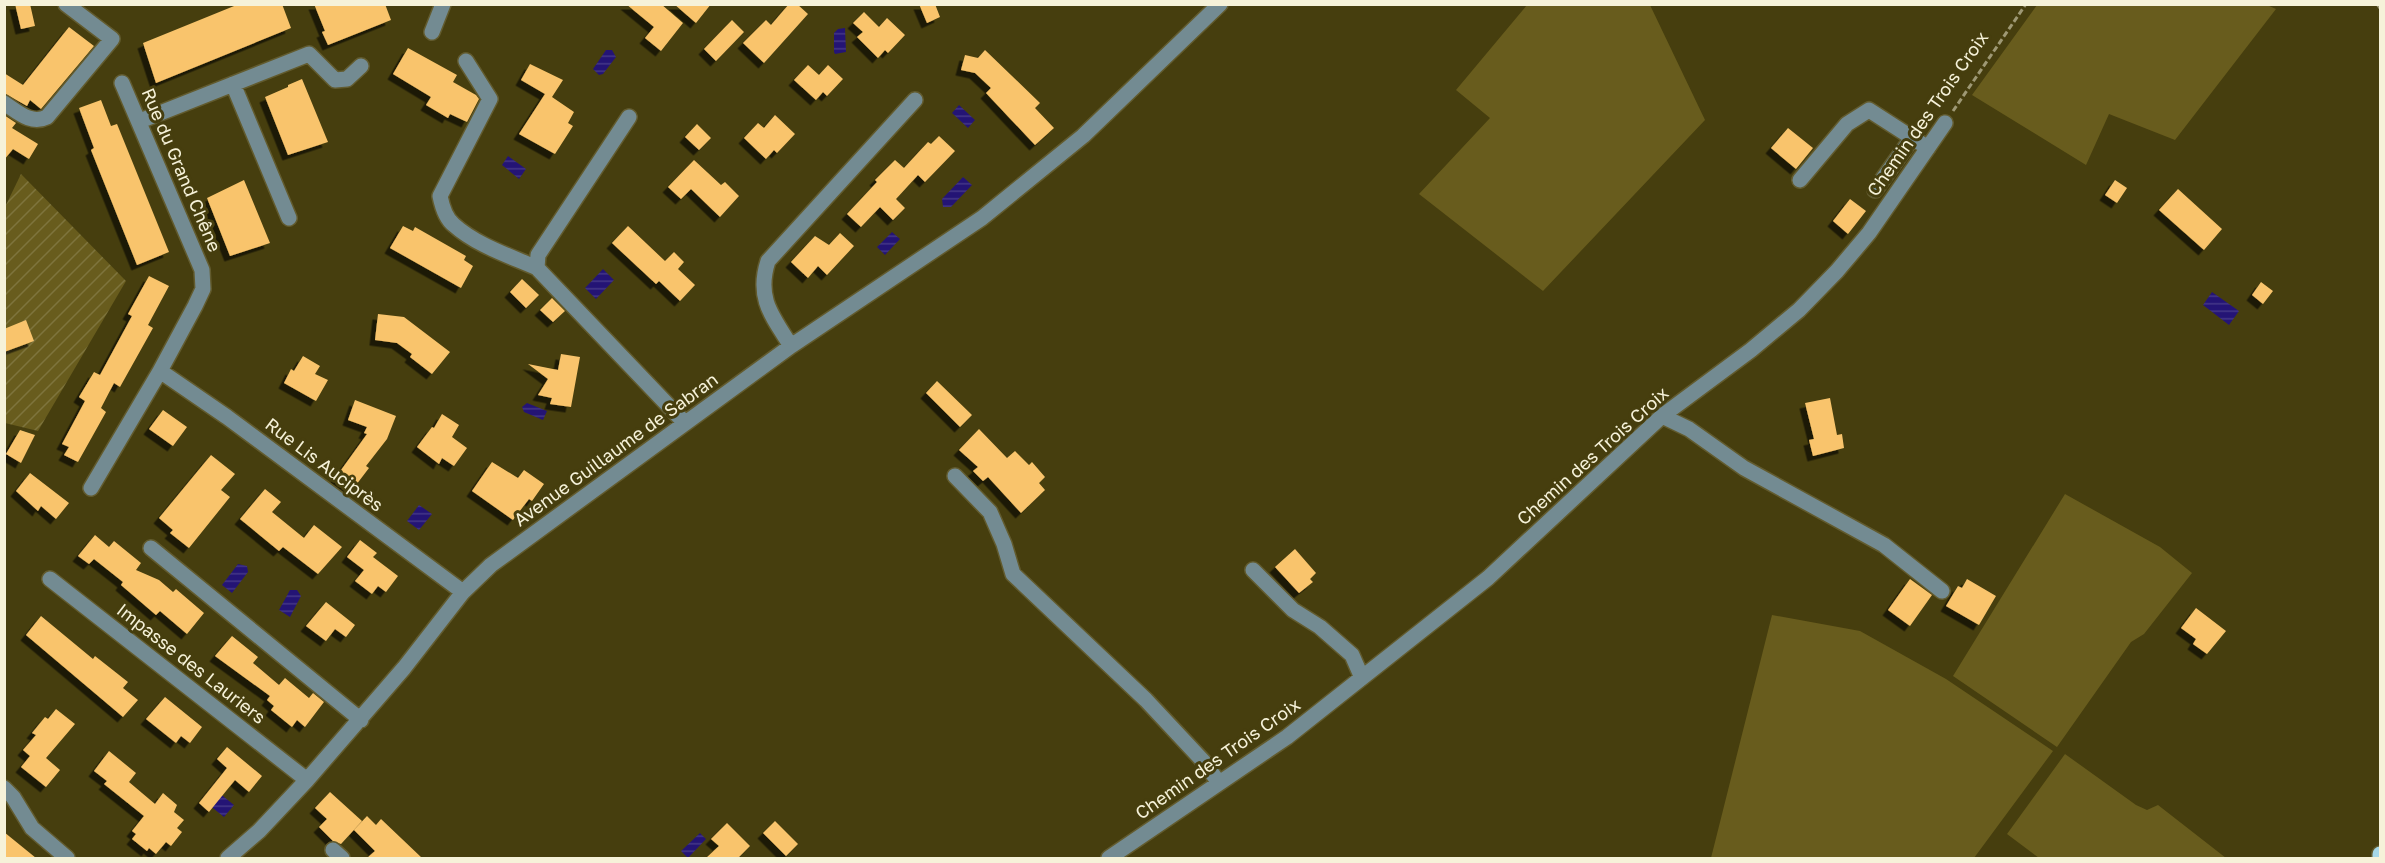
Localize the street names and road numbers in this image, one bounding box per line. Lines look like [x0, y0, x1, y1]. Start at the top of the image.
street label: Chemin des Trois Croix [1862, 27, 1993, 200]
street label: Rue du Grand Chêne [137, 84, 226, 255]
street label: Avenue Guillaume de Sabran [509, 368, 722, 531]
street label: Chemin des Trois Croix [1512, 381, 1673, 529]
street label: Rue Lis Auciprès [261, 413, 388, 516]
street label: Impasse des Lauriers [113, 598, 270, 728]
street label: Chemin des Trois Croix [1131, 693, 1304, 823]

